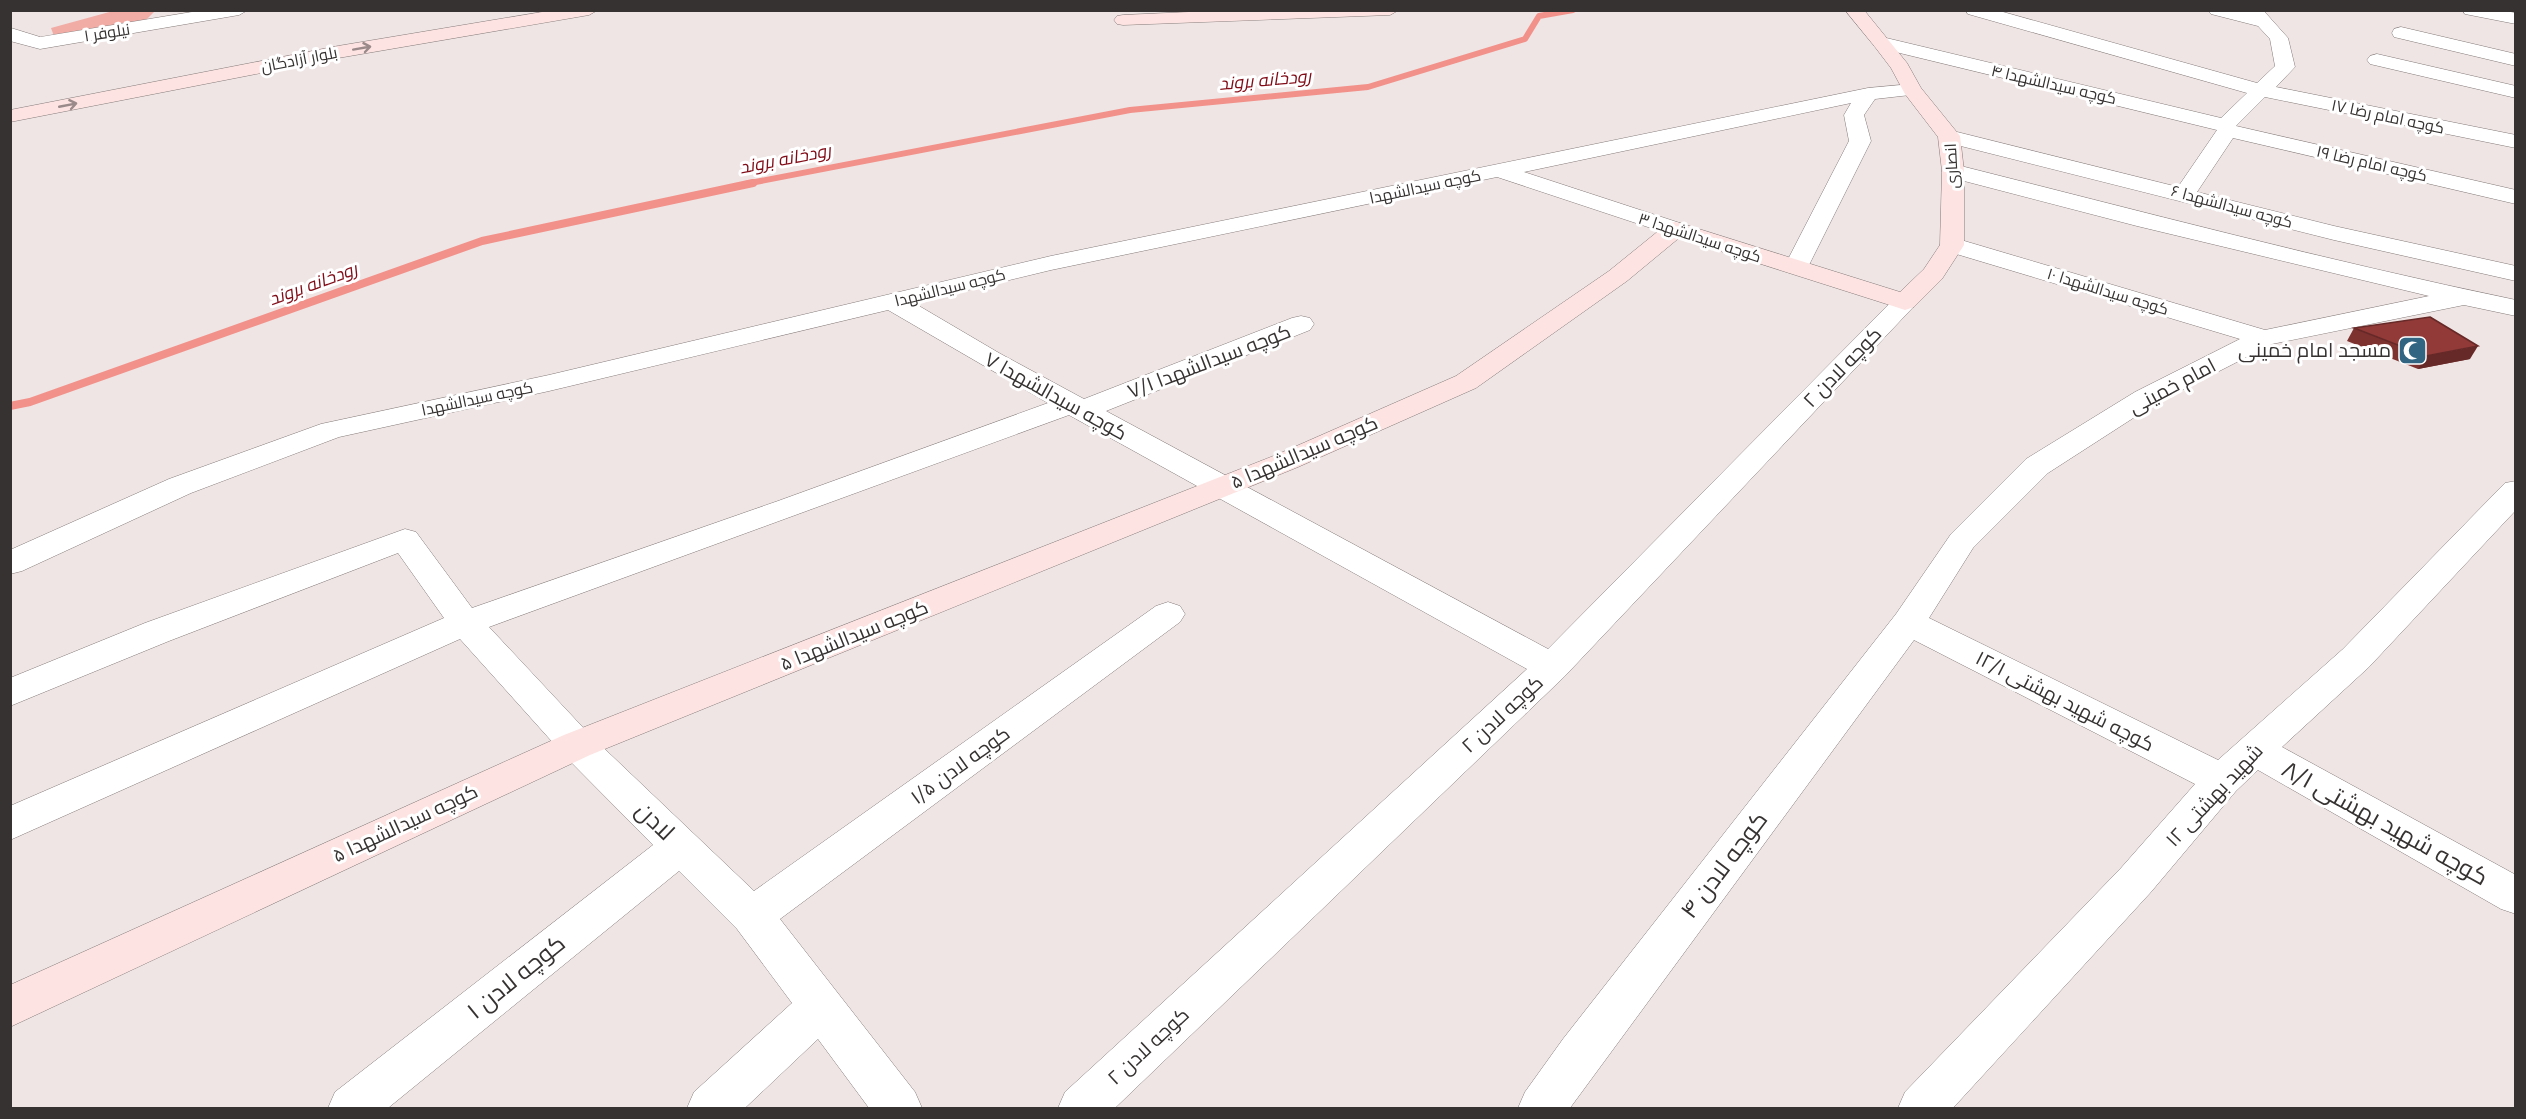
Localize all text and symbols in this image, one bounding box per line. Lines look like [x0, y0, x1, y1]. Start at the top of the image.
street label: نیلوفر ۱ [83, 18, 131, 46]
street label: بلوار آزادگان [259, 42, 339, 77]
one-way arrow [352, 42, 372, 53]
street label: کوچه سیدالشهدا ۴ [1989, 60, 2119, 110]
water label: رودخانه بروند [1218, 64, 1313, 95]
street label: کوچه امام رضا ۱۷ [2329, 94, 2446, 140]
one-way arrow [58, 99, 77, 110]
water label: رودخانه بروند [737, 138, 834, 179]
street label: کوچه امام رضا ۱۹ [2314, 141, 2429, 187]
street label: انصاری [1940, 143, 1963, 189]
street label: کوچه سیدالشهدا [1367, 164, 1483, 210]
street label: کوچه سیدالشهدا ۶ [2169, 180, 2295, 234]
street label: کوچه سیدالشهدا ۳ [1635, 208, 1764, 268]
water label: رودخانه بروند [265, 256, 361, 310]
street label: کوچه سیدالشهدا ۱۰ [2044, 263, 2171, 321]
street label: کوچه سیدالشهدا [892, 264, 1008, 312]
street label: کوچه سیدالشهدا ۷/۱ [1123, 317, 1294, 404]
street label: کوچه لادن ۲ [1796, 320, 1887, 413]
mosque icon: مسجد امام خمینی [2396, 334, 2428, 366]
place label: مسجد امام خمینی [2238, 336, 2391, 364]
street label: کوچه سیدالشهدا ۷ [980, 345, 1132, 446]
street label: امام خمینی [2123, 351, 2221, 421]
street label: کوچه سیدالشهدا [419, 376, 535, 422]
street label: کوچه سیدالشهدا ۵ [1226, 408, 1382, 495]
street label: کوچه سیدالشهدا ۵ [776, 593, 932, 677]
street label: کوچه شهید بهشتی ۱۲/۱ [1971, 644, 2159, 757]
street label: کوچه لادن ۲ [1455, 669, 1548, 758]
street label: کوچه لادن ۱/۵ [905, 719, 1015, 810]
street label: شهید بهشتی ۱۲ [2159, 737, 2268, 852]
street label: کوچه شهید بهشتی ۸/۱ [2276, 752, 2494, 893]
street label: کوچه سیدالشهدا ۵ [328, 777, 482, 868]
street label: لادن [629, 794, 682, 847]
street label: کوچه لادن ۴ [1672, 804, 1775, 925]
street label: کوچه لادن ۱ [460, 927, 572, 1027]
street label: کوچه لادن ۲ [1101, 1001, 1194, 1090]

